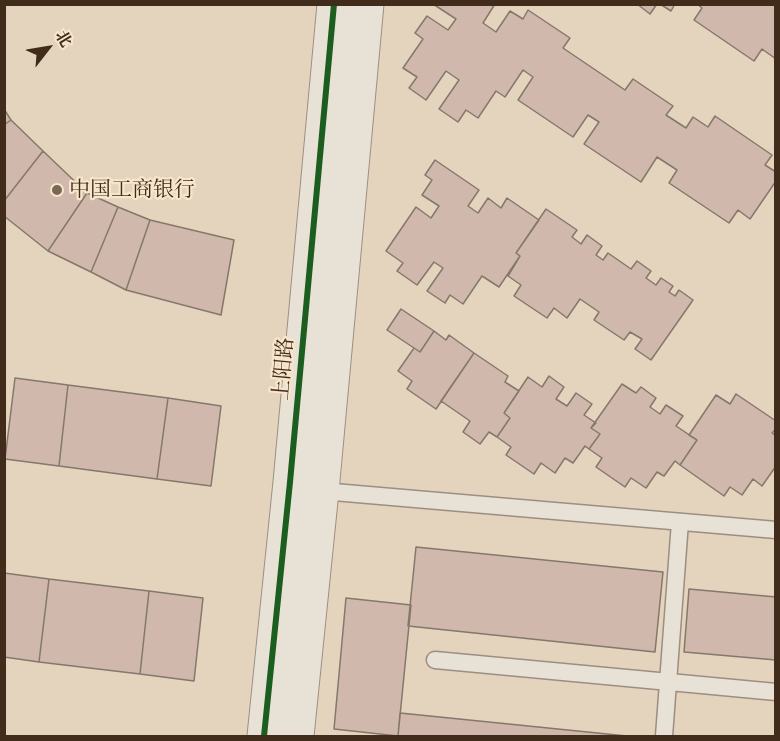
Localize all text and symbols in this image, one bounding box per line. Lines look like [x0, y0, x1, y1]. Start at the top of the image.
north arrow [18, 18, 78, 78]
text: 北 [51, 26, 77, 51]
place label: 中国工商银行 [69, 177, 195, 203]
marker: 中国工商银行 [50, 183, 64, 197]
street label: 上阳路 [269, 337, 299, 401]

